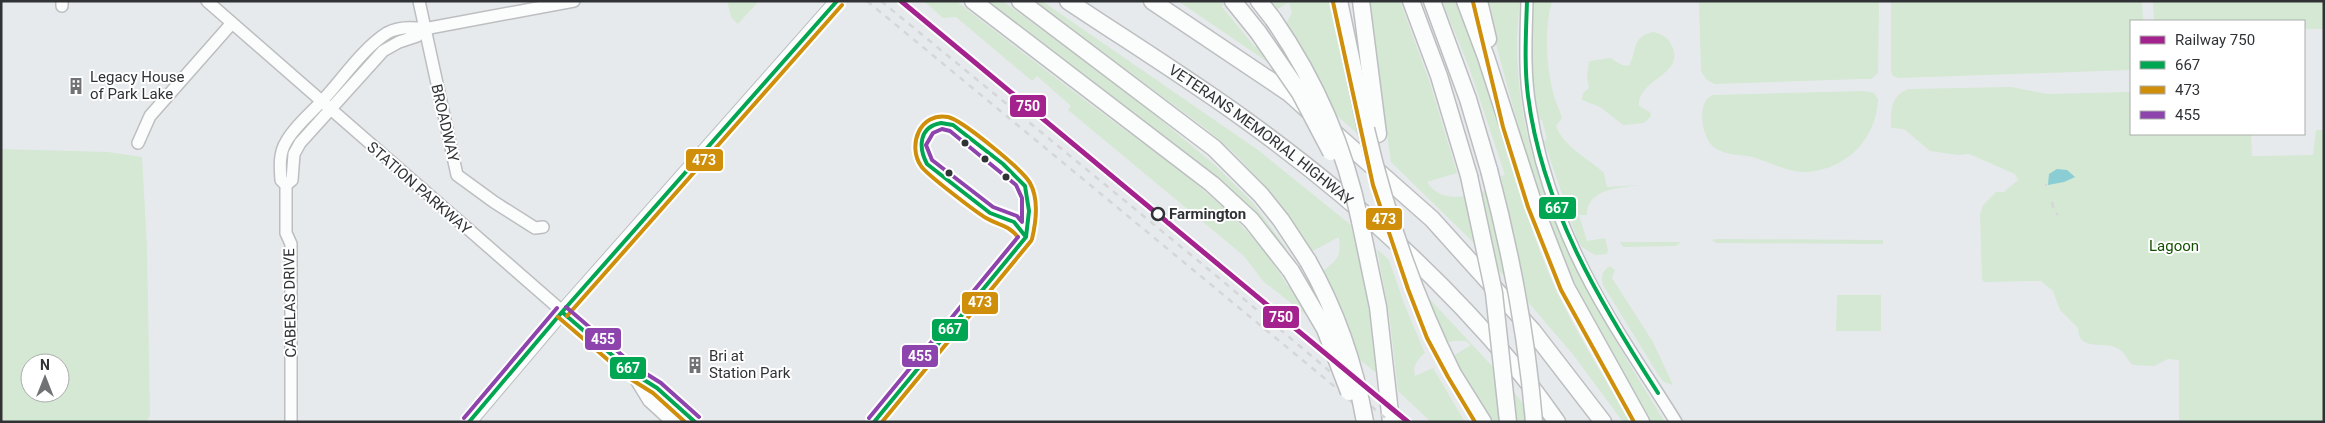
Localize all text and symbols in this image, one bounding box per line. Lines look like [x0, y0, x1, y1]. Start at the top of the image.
legend [2130, 20, 2305, 135]
text: Railway 750 [2175, 31, 2255, 49]
text: 667 [2175, 56, 2200, 74]
street label: VETERANS MEMORIAL HIGHWAY [1165, 61, 1357, 209]
place label: Legacy House of Park Lake [90, 68, 185, 103]
building icon: Legacy House of Park Lake [66, 76, 86, 96]
text: 473 [2175, 81, 2200, 99]
street label: BROADWAY [427, 82, 463, 164]
line badge: 750 [1009, 94, 1047, 118]
text: 750 [1016, 98, 1040, 114]
text: 455 [2175, 106, 2200, 124]
street label: STATION PARKWAY [363, 138, 475, 238]
unlabelled marker [960, 138, 970, 148]
line badge: 473 [685, 148, 724, 172]
text: 473 [692, 152, 716, 168]
unlabelled marker [980, 154, 990, 164]
unlabelled marker [944, 168, 954, 178]
unlabelled marker [1001, 172, 1011, 182]
line badge: 667 [1538, 196, 1577, 220]
text: 667 [1545, 200, 1569, 216]
place label: Farmington [1169, 205, 1246, 223]
marker: Farmington [1151, 207, 1165, 221]
line badge: 473 [1365, 207, 1403, 231]
text: 473 [1372, 211, 1396, 227]
park label: Lagoon [2149, 237, 2199, 255]
street label: CABELAS DRIVE [280, 248, 300, 358]
line badge: 473 [961, 291, 999, 315]
text: 473 [968, 294, 992, 310]
line badge: 750 [1262, 305, 1300, 329]
text: 750 [1269, 309, 1293, 325]
line badge: 667 [931, 318, 969, 342]
text: 667 [938, 321, 962, 337]
line badge: 455 [584, 327, 622, 351]
text: 455 [591, 331, 615, 347]
line badge: 455 [901, 344, 939, 368]
place label: Bri at Station Park [709, 347, 791, 382]
text: 455 [908, 348, 932, 364]
north arrow [20, 353, 70, 403]
building icon: Bri at Station Park [685, 355, 705, 375]
line badge: 667 [609, 356, 647, 380]
text: N [40, 357, 50, 373]
text: 667 [616, 360, 640, 376]

